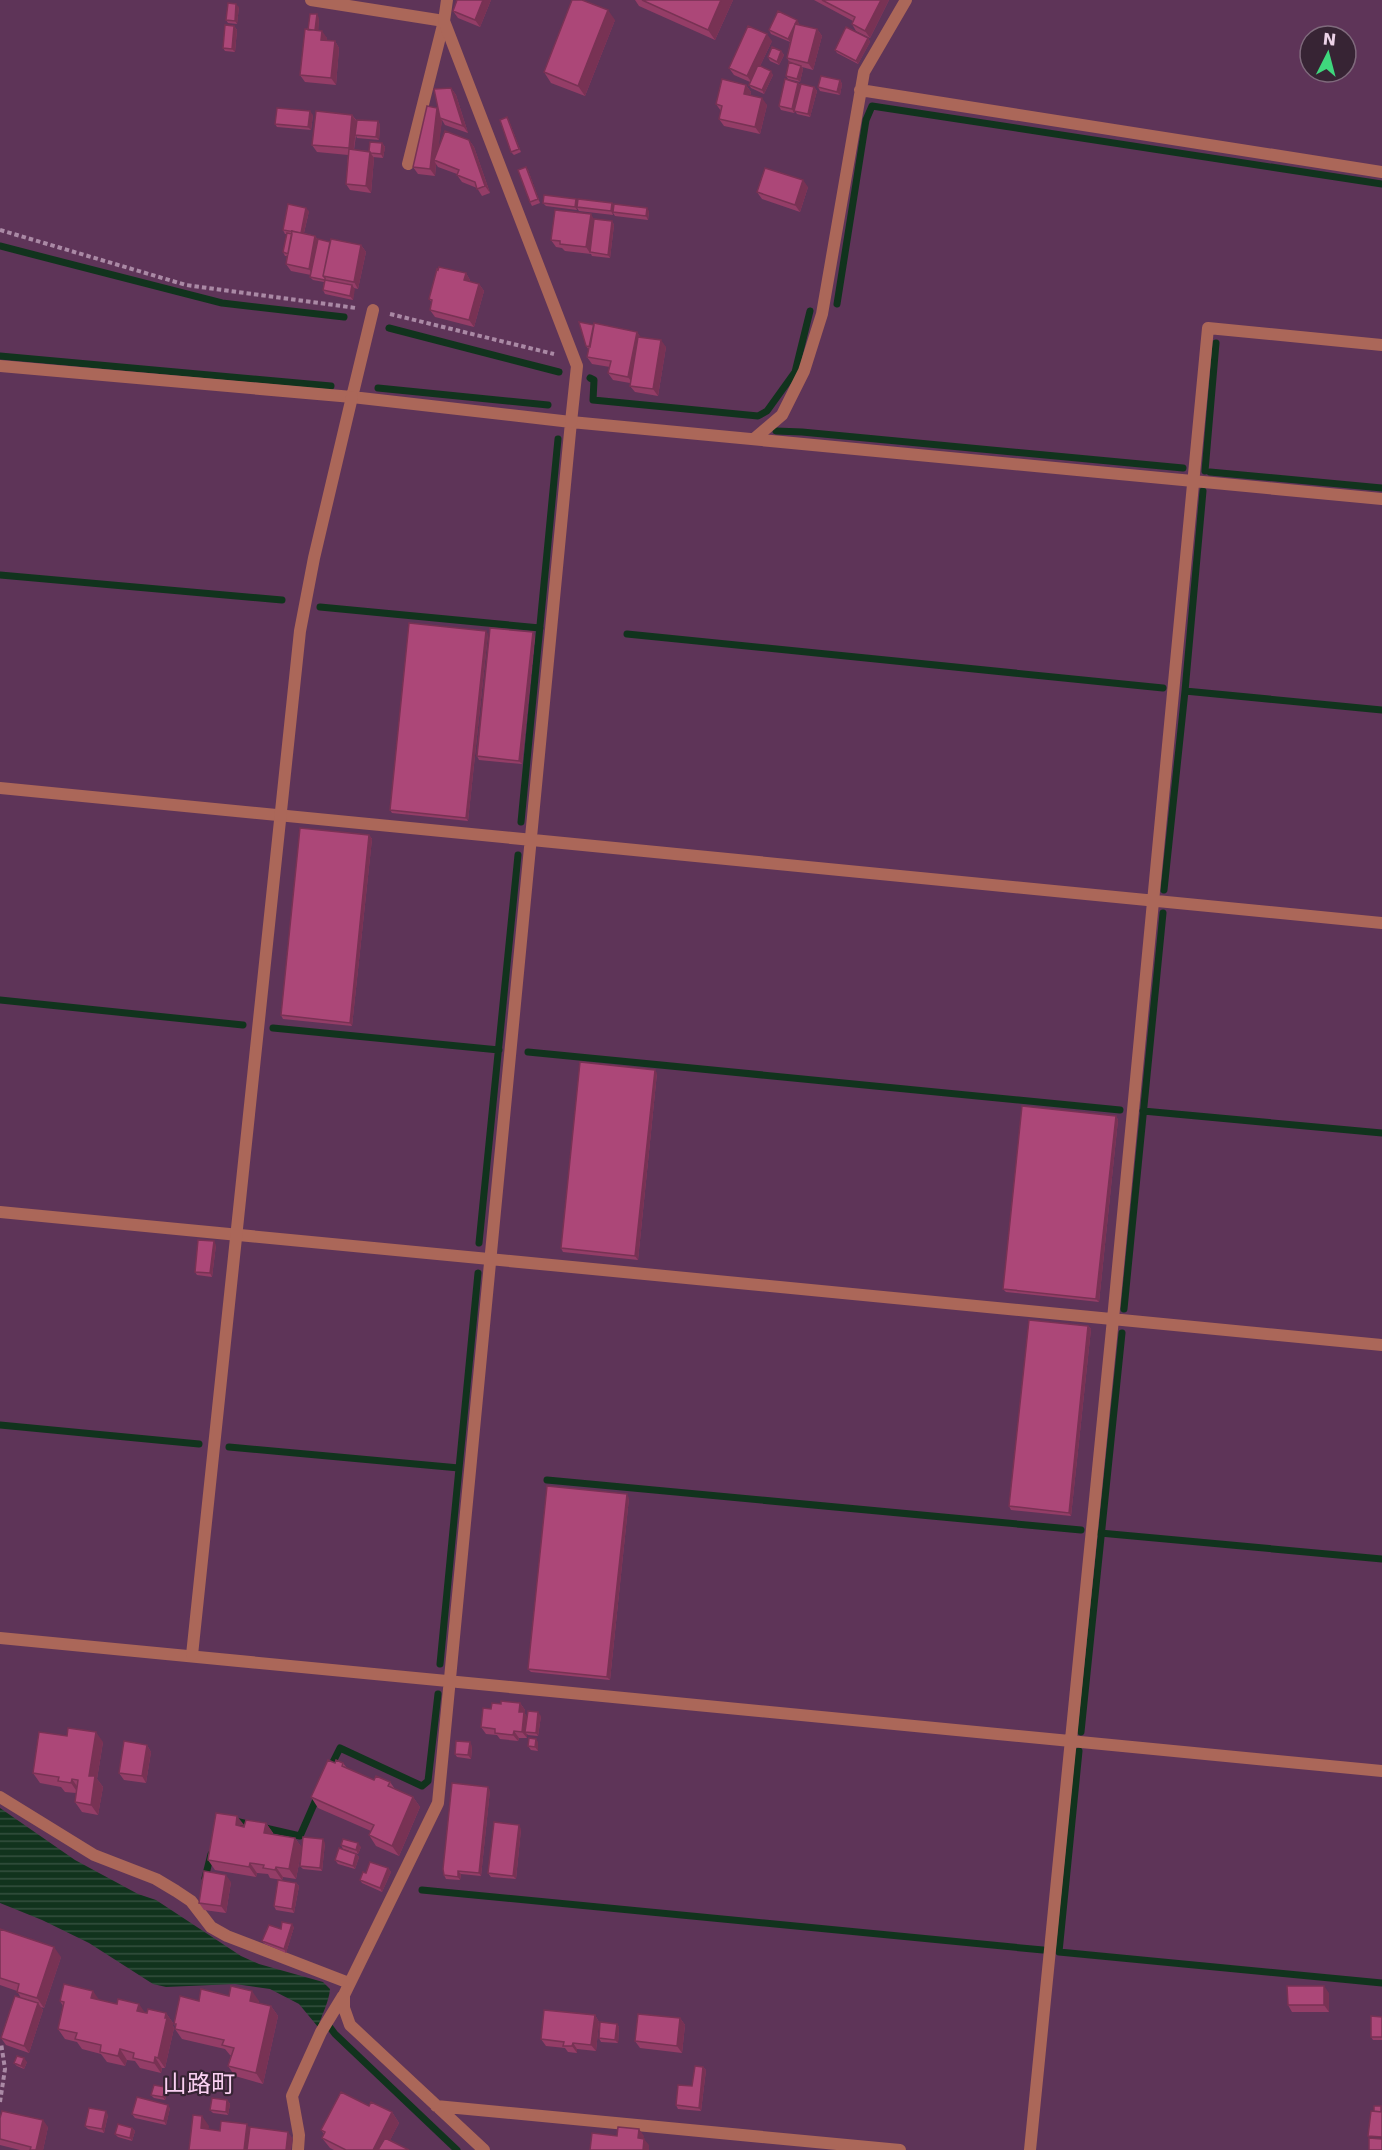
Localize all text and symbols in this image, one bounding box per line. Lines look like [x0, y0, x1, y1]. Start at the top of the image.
north arrow [1298, 24, 1358, 84]
text: N [1322, 29, 1337, 50]
district label: 山路町 [163, 2070, 235, 2098]

